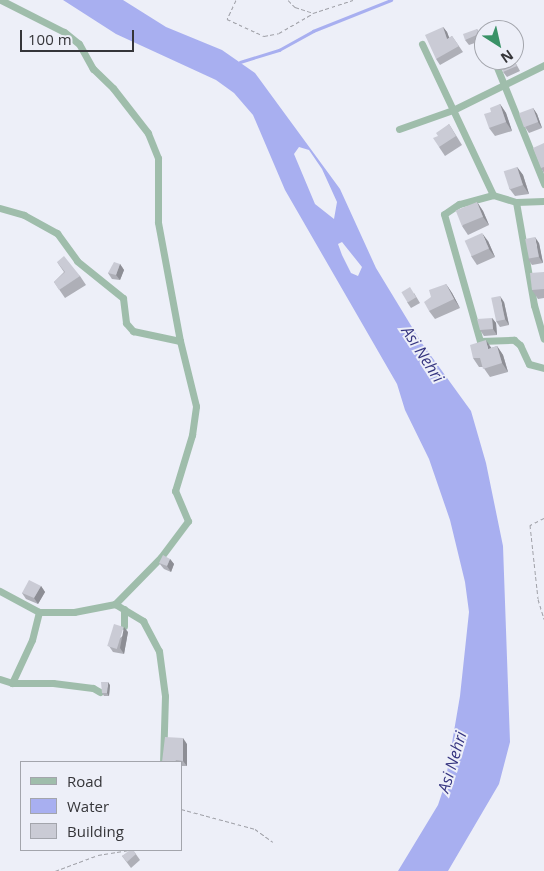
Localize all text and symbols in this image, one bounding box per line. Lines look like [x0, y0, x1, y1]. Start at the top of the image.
scale bar [22, 20, 136, 52]
north arrow [474, 20, 524, 70]
text: 100 m [28, 29, 72, 49]
text: N [497, 46, 517, 68]
water label: Asi Nehri [398, 322, 448, 386]
water label: Asi Nehri [434, 729, 470, 795]
legend [20, 761, 182, 851]
text: Road [67, 771, 103, 791]
text: Water [67, 796, 109, 816]
text: Building [67, 821, 124, 841]

